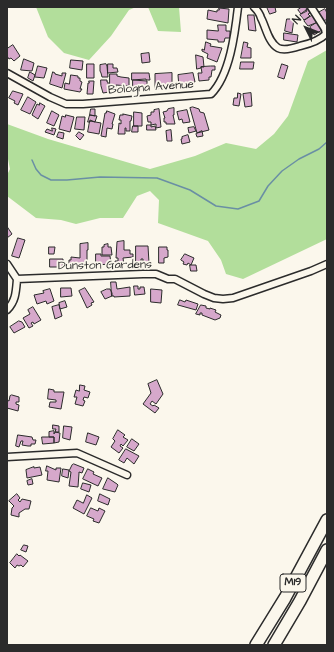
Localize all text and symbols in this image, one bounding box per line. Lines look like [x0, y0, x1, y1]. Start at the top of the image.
north arrow [286, 8, 326, 48]
text: N [289, 12, 305, 27]
street label: Bologna Avenue [108, 78, 194, 98]
street label: Dunston Gardens [58, 258, 152, 274]
road number: M19 [280, 574, 306, 592]

